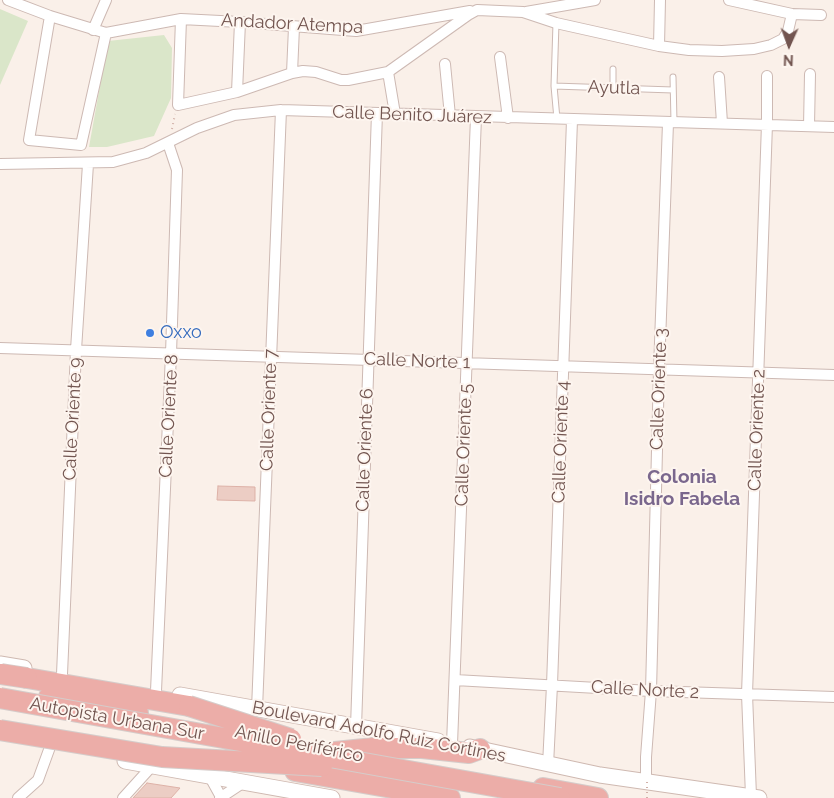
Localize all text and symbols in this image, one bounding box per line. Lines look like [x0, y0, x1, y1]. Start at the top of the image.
street label: Andador Atempa [220, 9, 364, 39]
north arrow [764, 20, 814, 70]
text: N [783, 52, 794, 68]
street label: Ayutla [587, 76, 641, 100]
street label: Calle Benito Juárez [332, 101, 492, 129]
place label: Oxxo [160, 322, 202, 344]
marker: Oxxo [144, 327, 156, 339]
street label: Calle Oriente 3 [646, 327, 672, 451]
street label: Calle Oriente 7 [256, 348, 282, 472]
street label: Calle Norte 1 [363, 348, 471, 374]
street label: Calle Oriente 8 [155, 354, 183, 478]
street label: Calle Oriente 9 [59, 357, 87, 481]
street label: Calle Oriente 2 [744, 369, 770, 491]
street label: Calle Oriente 4 [548, 380, 574, 504]
street label: Calle Oriente 5 [451, 383, 477, 507]
street label: Calle Oriente 6 [352, 388, 378, 512]
district label: Colonia Isidro Fabela [624, 466, 740, 510]
street label: Calle Norte 2 [590, 676, 700, 704]
street label: Autopista Urbana Sur [28, 693, 206, 745]
street label: Boulevard Adolfo Ruiz Cortines [250, 697, 508, 767]
street label: Anillo Periférico [233, 721, 365, 767]

